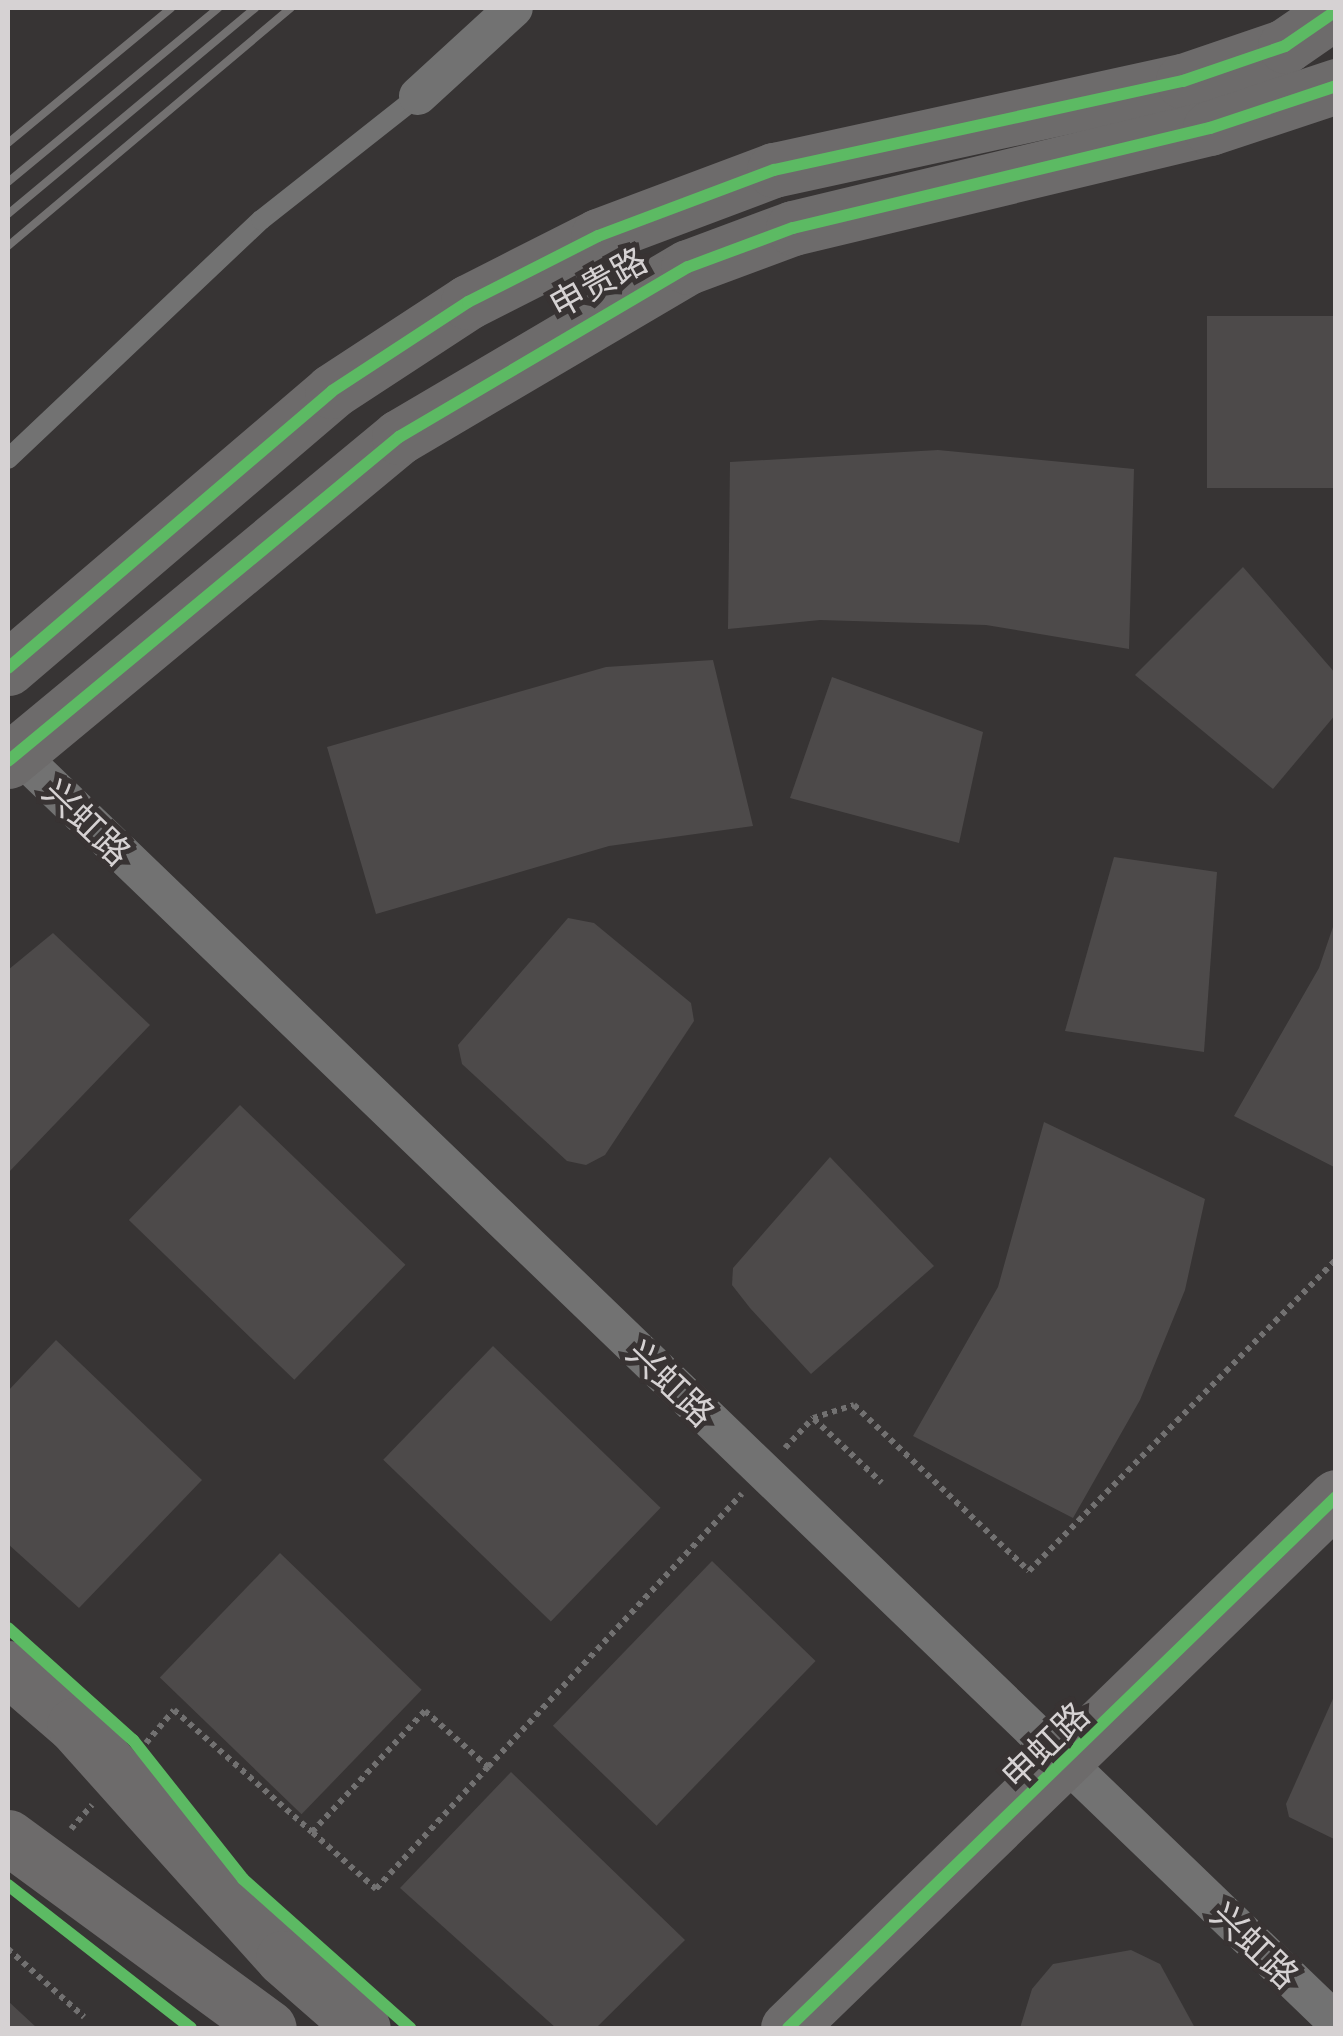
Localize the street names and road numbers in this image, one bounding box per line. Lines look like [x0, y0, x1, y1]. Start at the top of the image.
street label: 申贵路 [542, 238, 654, 326]
street label: 兴虹路 [35, 770, 139, 874]
street label: 兴虹路 [619, 1331, 723, 1435]
street label: 申虹路 [993, 1693, 1097, 1797]
street label: 兴虹路 [1203, 1893, 1307, 1997]

